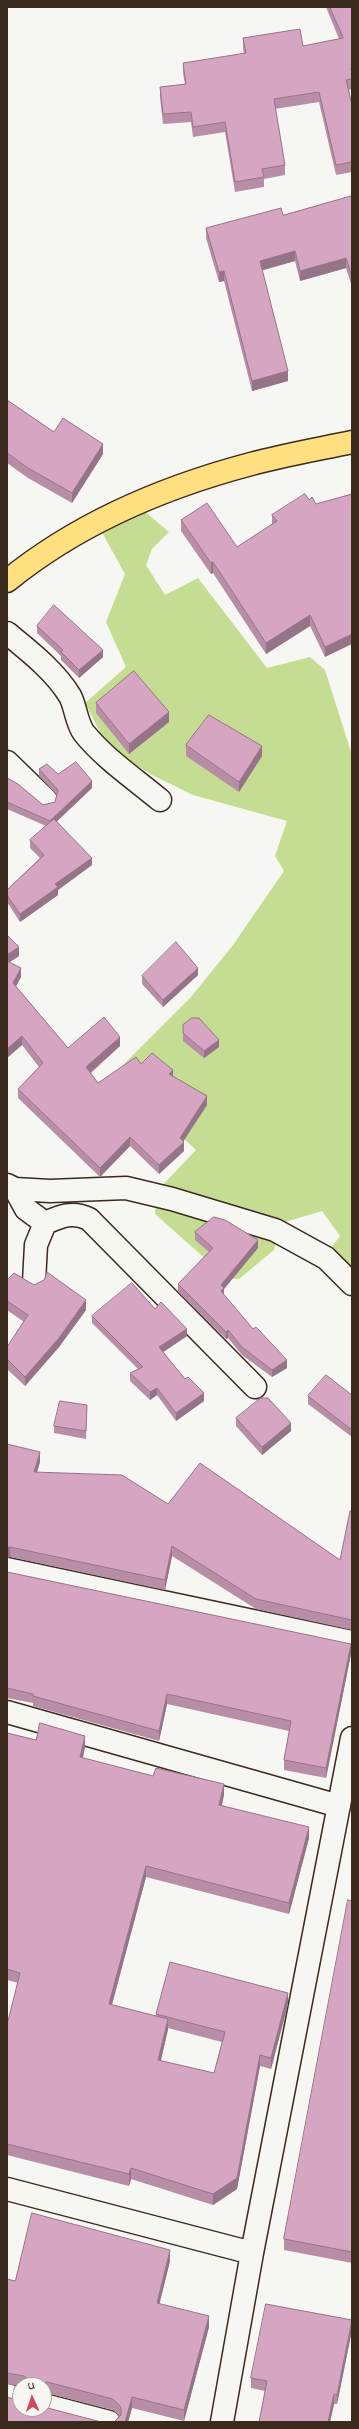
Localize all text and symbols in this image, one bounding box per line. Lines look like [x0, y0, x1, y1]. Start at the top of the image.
north arrow [12, 2377, 52, 2417]
text: U [28, 2378, 35, 2394]

